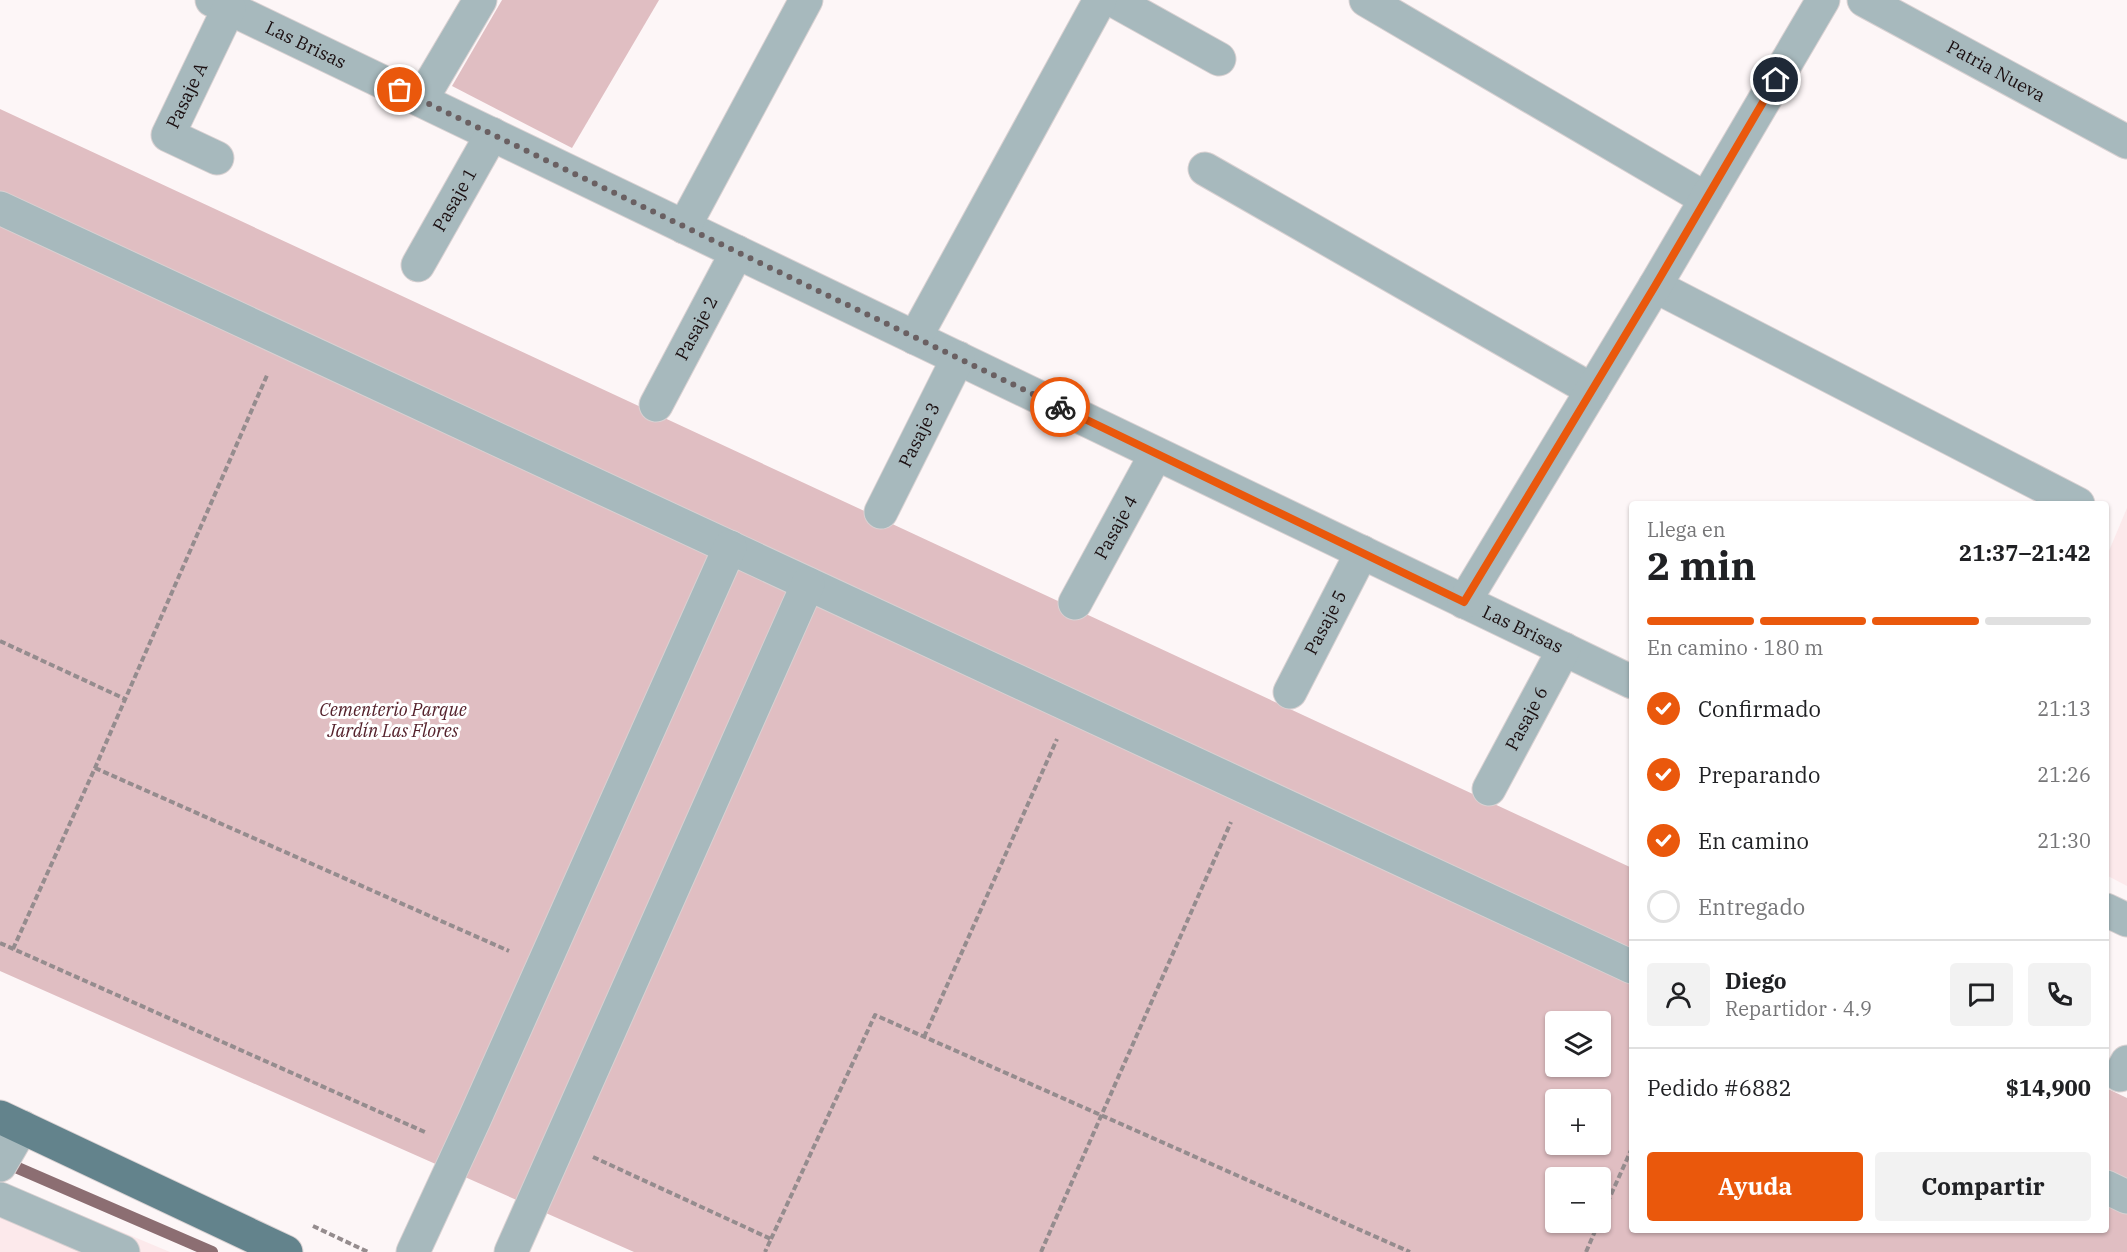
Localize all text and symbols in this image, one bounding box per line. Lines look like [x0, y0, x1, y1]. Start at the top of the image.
street label: Las Brisas [262, 15, 350, 74]
street label: Patria Nueva [1943, 35, 2050, 107]
pin [1750, 54, 1801, 105]
street label: Pasaje A [161, 58, 213, 132]
icon: home [1759, 63, 1792, 96]
pin [374, 64, 425, 115]
icon: bag [383, 73, 416, 106]
street label: Pasaje 1 [427, 164, 482, 235]
street label: Pasaje 2 [670, 292, 723, 364]
courier [1030, 377, 1090, 437]
icon: bike [1044, 391, 1077, 424]
street label: Pasaje 3 [893, 399, 945, 471]
street label: Pasaje 4 [1089, 491, 1142, 563]
text: Llega en [1647, 516, 1725, 543]
text: 21:37–21:42 [1959, 538, 2091, 567]
text: 2 min [1647, 540, 1756, 591]
street label: Pasaje 5 [1299, 586, 1351, 659]
street label: Las Brisas [1479, 600, 1567, 658]
text: En camino · 180 m [1647, 634, 1823, 661]
street label: Pasaje 6 [1500, 682, 1553, 754]
icon: check [1647, 692, 1680, 725]
text: Confirmado [1698, 694, 1821, 723]
text: 21:13 [2037, 695, 2091, 722]
park label: Cementerio Parque Jardín Las Flores [319, 698, 467, 742]
icon: check [1647, 758, 1680, 791]
text: Preparando [1698, 760, 1820, 789]
text: 21:26 [2037, 761, 2091, 788]
icon: check [1647, 824, 1680, 857]
text: En camino [1698, 826, 1809, 855]
text: 21:30 [2037, 827, 2091, 854]
text: Entregado [1698, 892, 1805, 921]
button: person [1647, 963, 1710, 1026]
button: chat [1950, 963, 2013, 1026]
button: phone [2028, 963, 2091, 1026]
text: Diego [1725, 966, 1787, 995]
text: Repartidor · 4.9 [1725, 995, 1872, 1022]
map controls [1545, 1011, 1611, 1233]
button: layers [1545, 1011, 1611, 1077]
text: Pedido #6882 [1647, 1073, 1792, 1102]
text: $14,900 [2006, 1073, 2091, 1102]
button: + [1545, 1089, 1611, 1155]
button: Ayuda [1647, 1152, 1863, 1221]
button: Compartir [1875, 1152, 2091, 1221]
button: − [1545, 1167, 1611, 1233]

